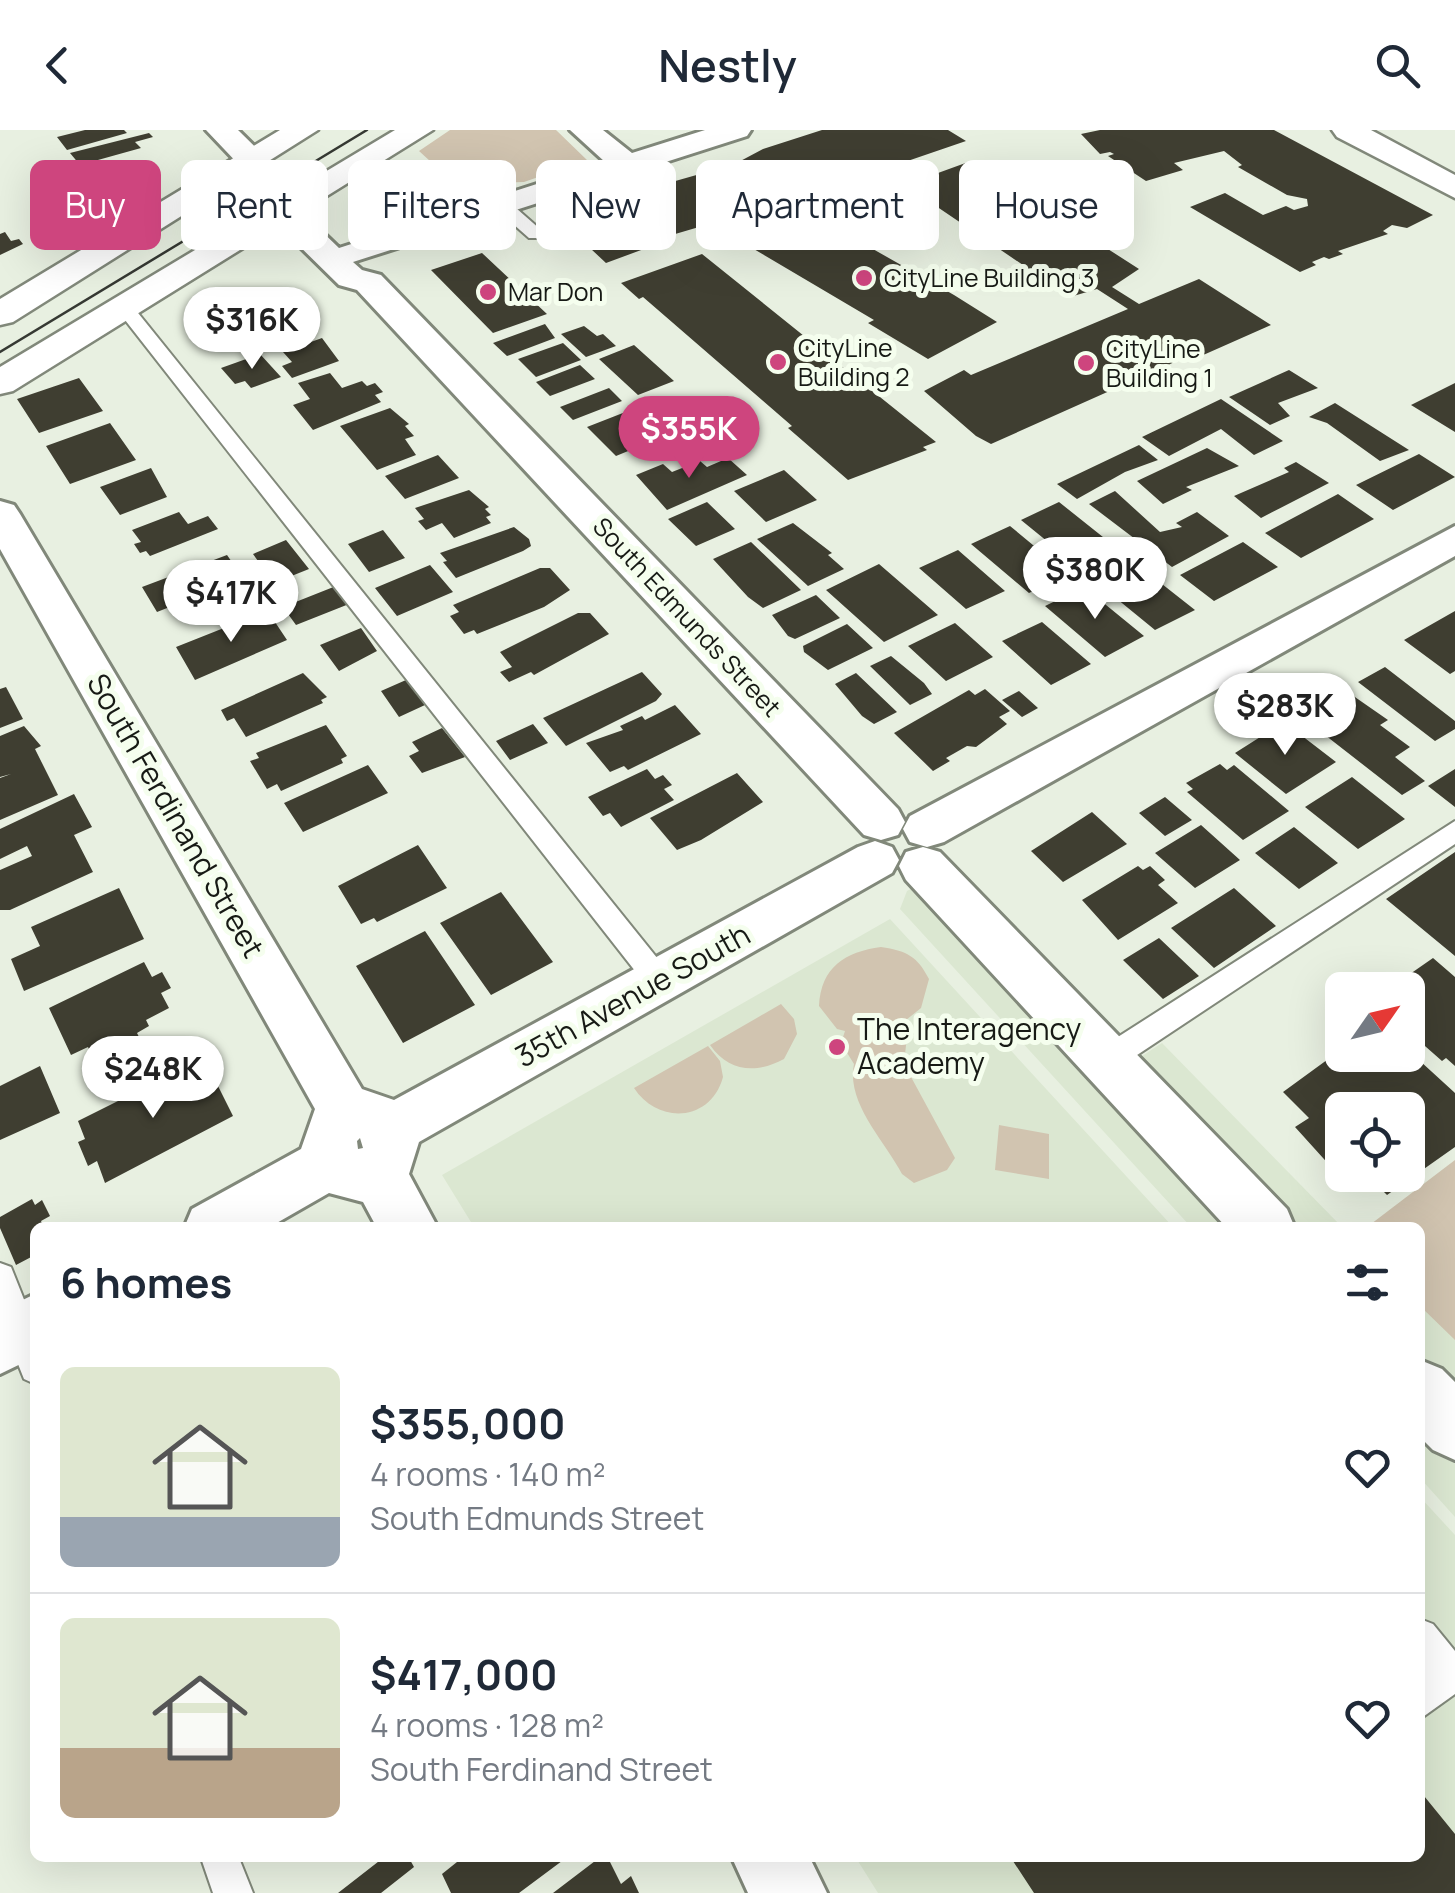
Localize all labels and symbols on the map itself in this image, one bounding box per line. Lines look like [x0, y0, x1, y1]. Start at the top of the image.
place label: CityLine Building 3 [884, 260, 1095, 295]
marker: CityLine Building 3 [853, 267, 875, 289]
place label: Mar Don [508, 274, 603, 309]
marker: Mar Don [477, 281, 499, 303]
pin: $316K [182, 287, 322, 372]
place label: CityLine Building 2 [798, 330, 909, 394]
place label: CityLine Building 1 [1106, 331, 1213, 395]
marker: CityLine Building 2 [767, 351, 789, 373]
marker: CityLine Building 1 [1075, 352, 1097, 374]
pin: $355K [619, 396, 759, 481]
street label: South Edmunds Street [586, 509, 789, 724]
pin: $380K [1025, 537, 1165, 622]
pin: $417K [161, 560, 301, 645]
street label: South Ferdinand Street [78, 666, 274, 965]
pin: $283K [1215, 673, 1355, 758]
street label: 35th Avenue South [508, 913, 757, 1076]
north arrow [1325, 972, 1425, 1072]
place label: The Interagency Academy [857, 1008, 1081, 1083]
pin: $248K [83, 1036, 223, 1121]
marker: The Interagency Academy [826, 1036, 848, 1058]

